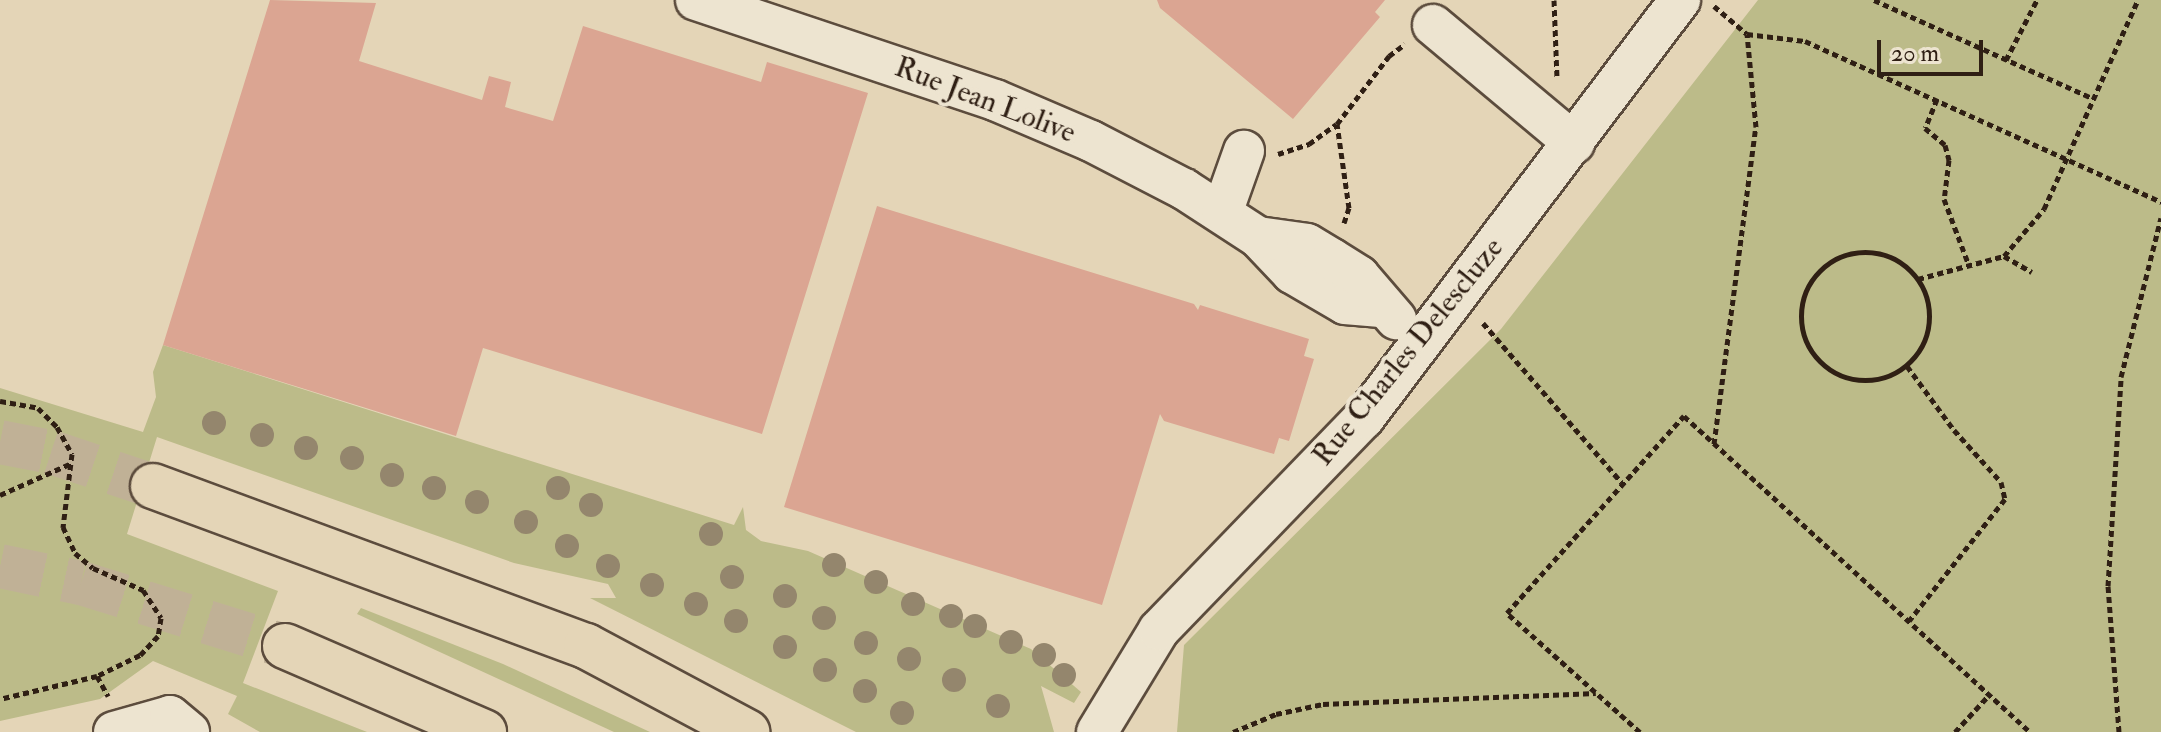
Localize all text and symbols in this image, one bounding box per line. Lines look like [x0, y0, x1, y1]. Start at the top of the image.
scale bar [1881, 24, 1987, 74]
text: 20 m [1891, 38, 1939, 69]
street label: Rue Jean Lolive [890, 49, 1080, 151]
street label: Rue Charles Delescluze [1305, 231, 1511, 473]

